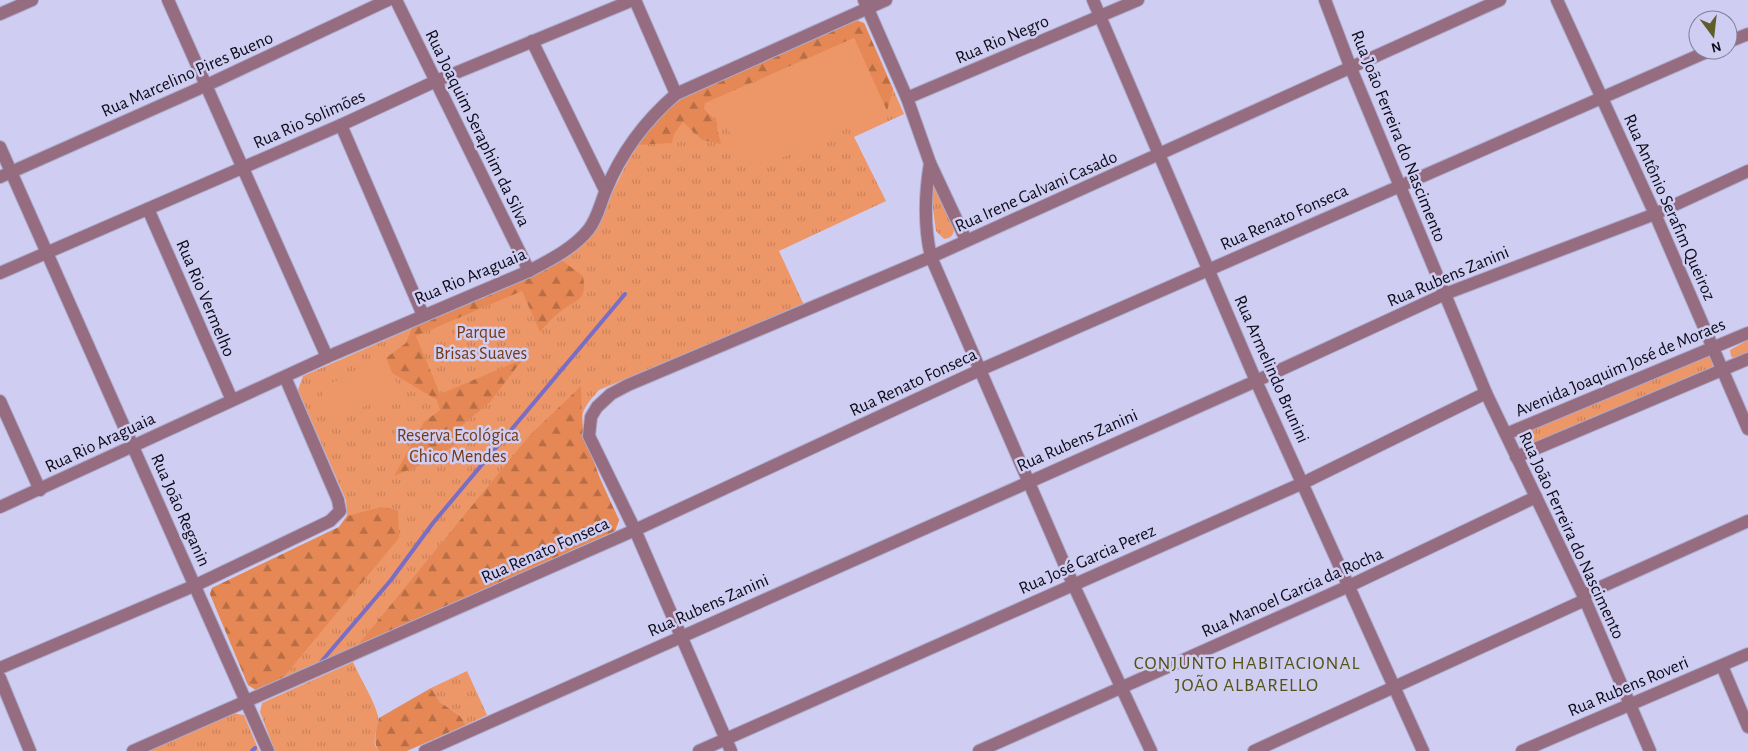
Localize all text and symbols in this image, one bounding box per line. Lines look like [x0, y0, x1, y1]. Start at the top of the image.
north arrow [1688, 10, 1738, 60]
street label: Rua Rio Negro [953, 12, 1052, 68]
street label: Rua Joaquim Seraphim da Silva [422, 27, 533, 230]
street label: Rua João Ferreira do Nascimento [1347, 28, 1449, 245]
street label: Rua Marcelino Pires Bueno [99, 29, 276, 121]
text: N [1710, 39, 1723, 55]
street label: Rua Rio Solimões [251, 87, 368, 153]
street label: Rua Antônio Serafim Queiroz [1620, 112, 1718, 303]
street label: Rua Irene Galvani Casado [953, 148, 1120, 236]
street label: Rua Renato Fonseca [1218, 182, 1351, 254]
street label: Rua Rio Vermelho [172, 237, 238, 360]
street label: Rua Rubens Zanini [1385, 243, 1512, 311]
street label: Rua Rio Araguaia [412, 245, 529, 309]
street label: Rua Armelindo Brunini [1230, 293, 1312, 446]
street label: Avenida Joaquim José de Moraes [1513, 315, 1728, 420]
park label: Parque Brisas Suaves [435, 324, 527, 363]
street label: Rua Renato Fonseca [847, 346, 980, 420]
street label: Rua Rubens Zanini [1014, 406, 1141, 476]
street label: Rua Rio Araguaia [43, 410, 158, 476]
park label: Reserva Ecológica Chico Mendes [397, 427, 519, 466]
street label: Rua João Ferreira do Nascimento [1515, 429, 1627, 642]
street label: Rua João Reganin [147, 451, 213, 569]
street label: Rua Renato Fonseca [479, 515, 612, 587]
street label: Rua José Garcia Perez [1016, 522, 1158, 598]
street label: Rua Manoel Garcia da Rocha [1199, 545, 1386, 641]
street label: Rua Rubens Zanini [645, 571, 772, 641]
street label: Rua Rubens Roveri [1565, 653, 1691, 720]
district label: CONJUNTO HABITACIONAL JOÃO ALBARELLO [1134, 654, 1360, 695]

